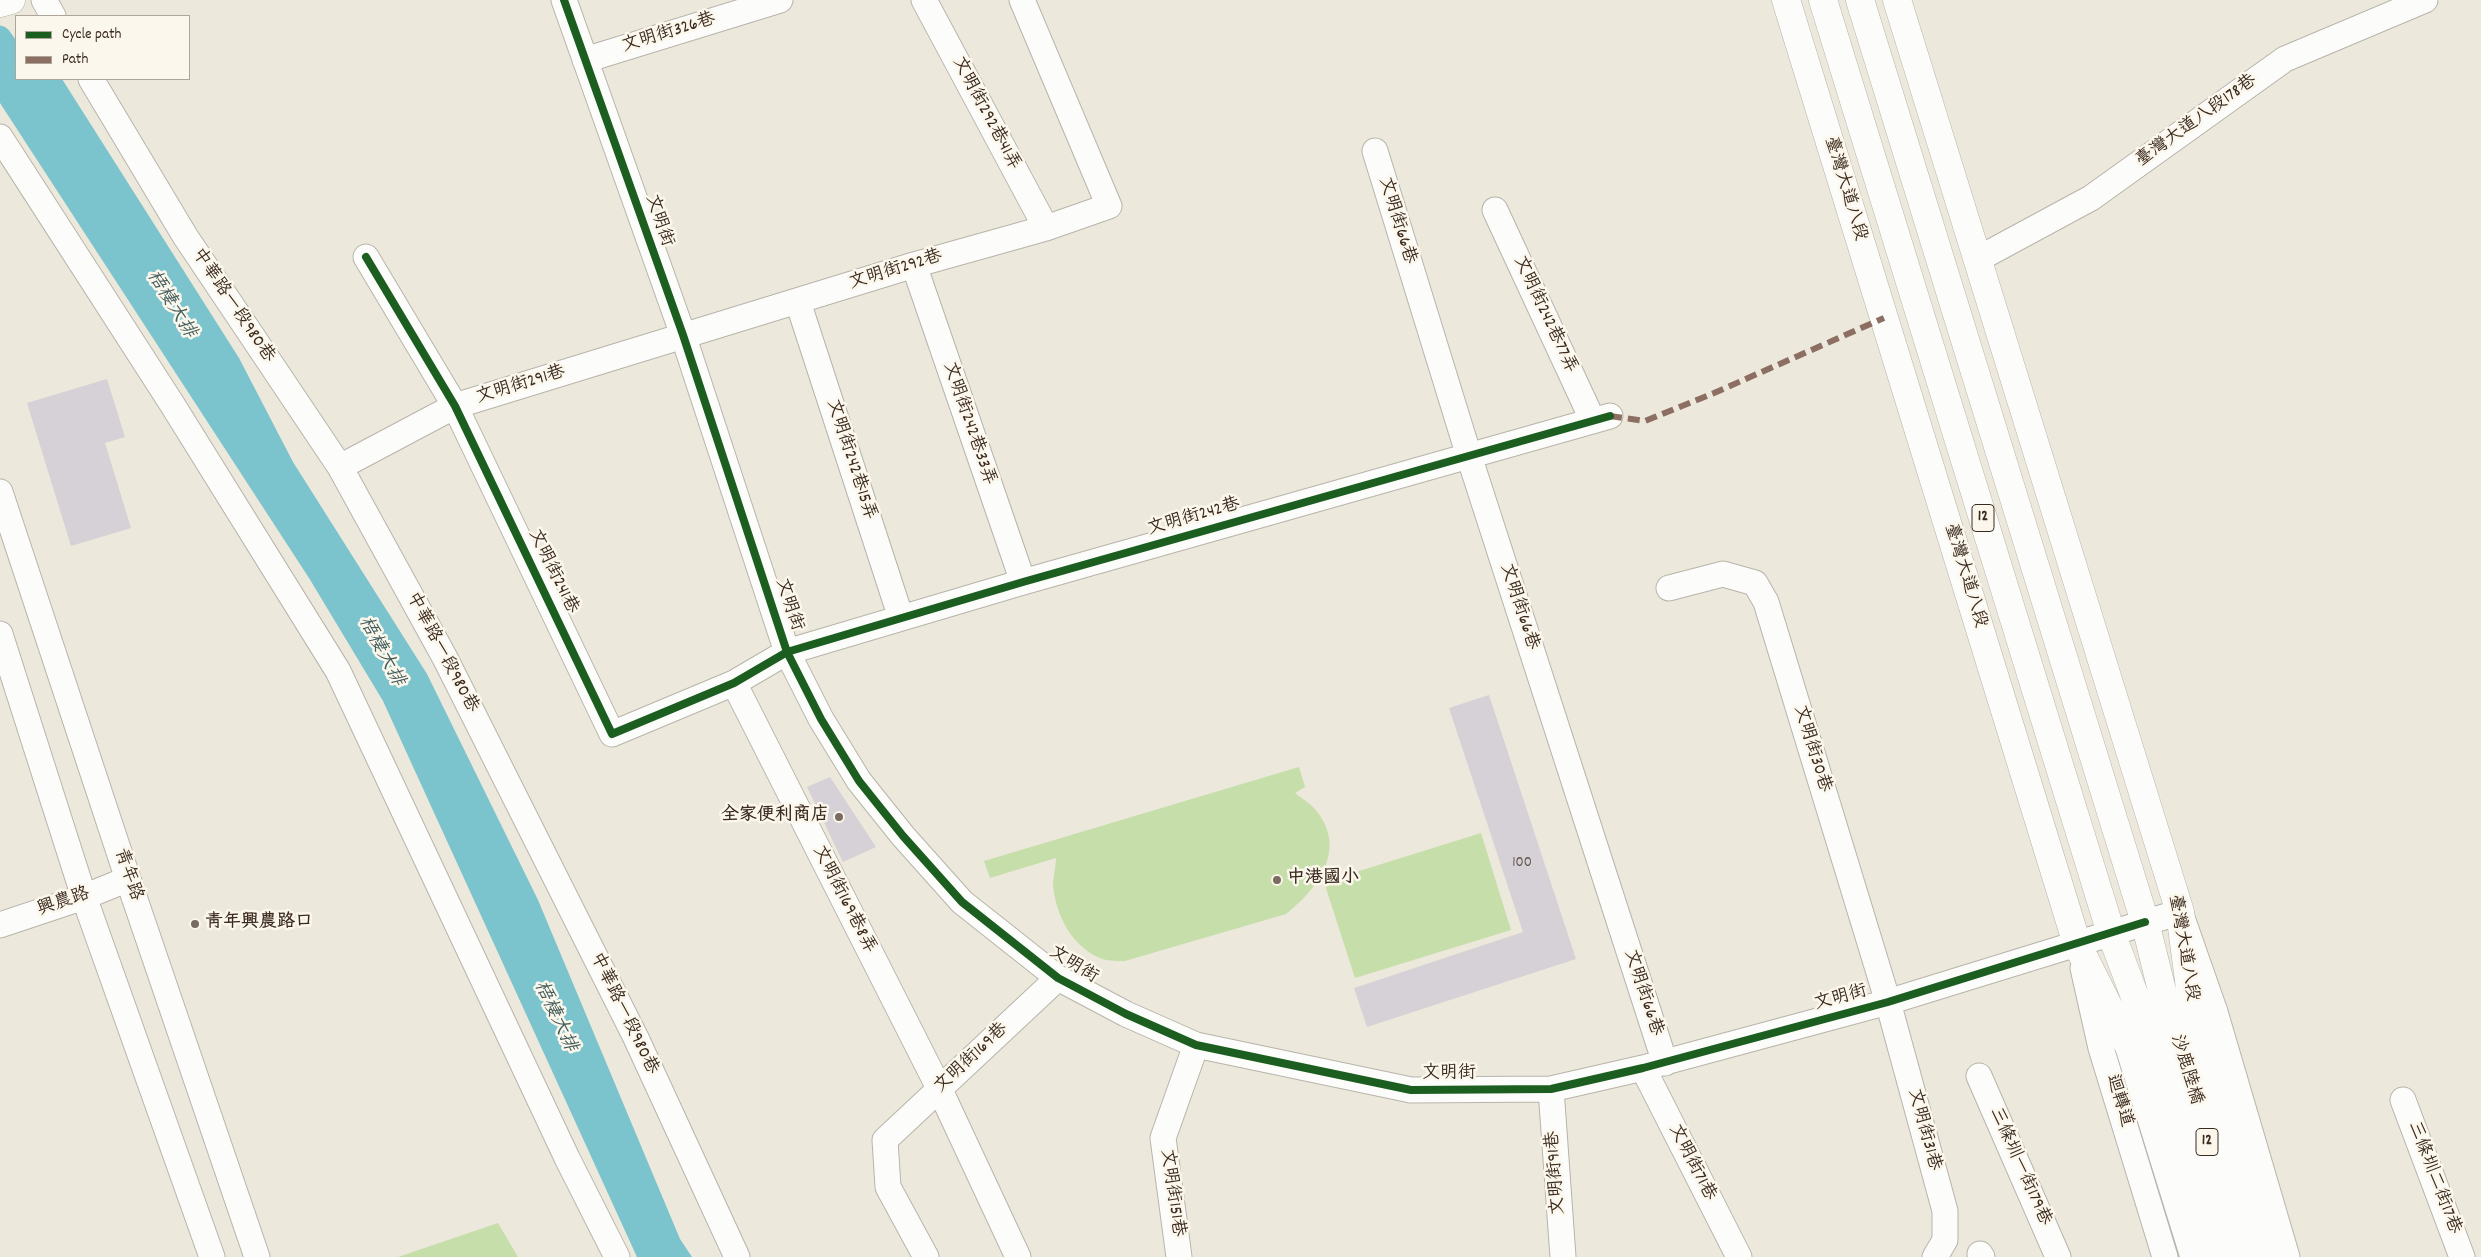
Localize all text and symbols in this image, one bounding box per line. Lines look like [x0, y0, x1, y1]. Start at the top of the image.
street label: 文明街326巷 [620, 10, 718, 58]
legend [15, 15, 190, 80]
text: Cycle path [62, 24, 121, 46]
text: Path [62, 49, 88, 71]
street label: 文明街292巷41弄 [946, 54, 1024, 174]
street label: 臺灣大道八段178巷 [2132, 71, 2262, 173]
street label: 臺灣大道八段 [1818, 134, 1870, 244]
street label: 文明街66巷 [1373, 175, 1419, 267]
street label: 文明街 [639, 192, 677, 250]
street label: 中華路一段980巷 [186, 245, 278, 367]
street label: 文明街292巷 [847, 247, 945, 295]
street label: 文明街242巷77弄 [1507, 253, 1581, 377]
water label: 梧棲大排 [140, 267, 200, 343]
street label: 文明街242巷33弄 [937, 359, 999, 489]
street label: 文明街291巷 [474, 362, 568, 410]
street label: 文明街242巷15弄 [820, 397, 880, 523]
street label: 文明街242巷 [1145, 494, 1243, 542]
road number: 12 [1972, 504, 1994, 532]
street label: 臺灣大道八段 [1938, 521, 1990, 631]
street label: 文明街241巷 [522, 526, 582, 618]
street label: 文明街66巷 [1494, 561, 1542, 653]
street label: 文明街 [769, 576, 807, 634]
street label: 中華路一段980巷 [400, 589, 482, 717]
water label: 梧棲大排 [352, 613, 408, 691]
street label: 文明街30巷 [1788, 703, 1834, 795]
place label: 全家便利商店 [721, 806, 829, 828]
marker: 全家便利商店 [833, 811, 845, 823]
street label: 文明街169巷8弄 [807, 842, 879, 958]
street label: 青年路 [108, 846, 146, 904]
house number: 100 [1512, 855, 1532, 873]
place label: 中港國小 [1287, 869, 1359, 891]
marker: 中港國小 [1271, 874, 1283, 886]
street label: 興農路 [35, 884, 93, 922]
street label: 臺灣大道八段 [2162, 893, 2202, 1003]
place label: 青年興農路口 [205, 913, 313, 935]
marker: 青年興農路口 [189, 918, 201, 930]
street label: 文明街 [1044, 943, 1102, 989]
street label: 文明街66巷 [1618, 947, 1666, 1039]
street label: 中華路一段980巷 [584, 949, 662, 1079]
water label: 梧棲大排 [528, 978, 580, 1056]
street label: 文明街 [1812, 982, 1870, 1016]
street label: 文明街169巷 [931, 1019, 1013, 1099]
street label: 沙鹿陸橋 [2164, 1032, 2206, 1108]
street label: 文明街 [1422, 1064, 1476, 1086]
street label: 迴轉道 [2100, 1072, 2136, 1130]
street label: 文明街31巷 [1902, 1087, 1944, 1173]
street label: 三條圳一街179巷 [1983, 1105, 2055, 1229]
street label: 三條圳二街17巷 [2402, 1119, 2464, 1237]
street label: 文明街71巷 [1663, 1121, 1719, 1205]
road number: 12 [2196, 1128, 2218, 1156]
street label: 文明街91巷 [1543, 1130, 1571, 1216]
street label: 文明街151巷 [1154, 1148, 1188, 1238]

